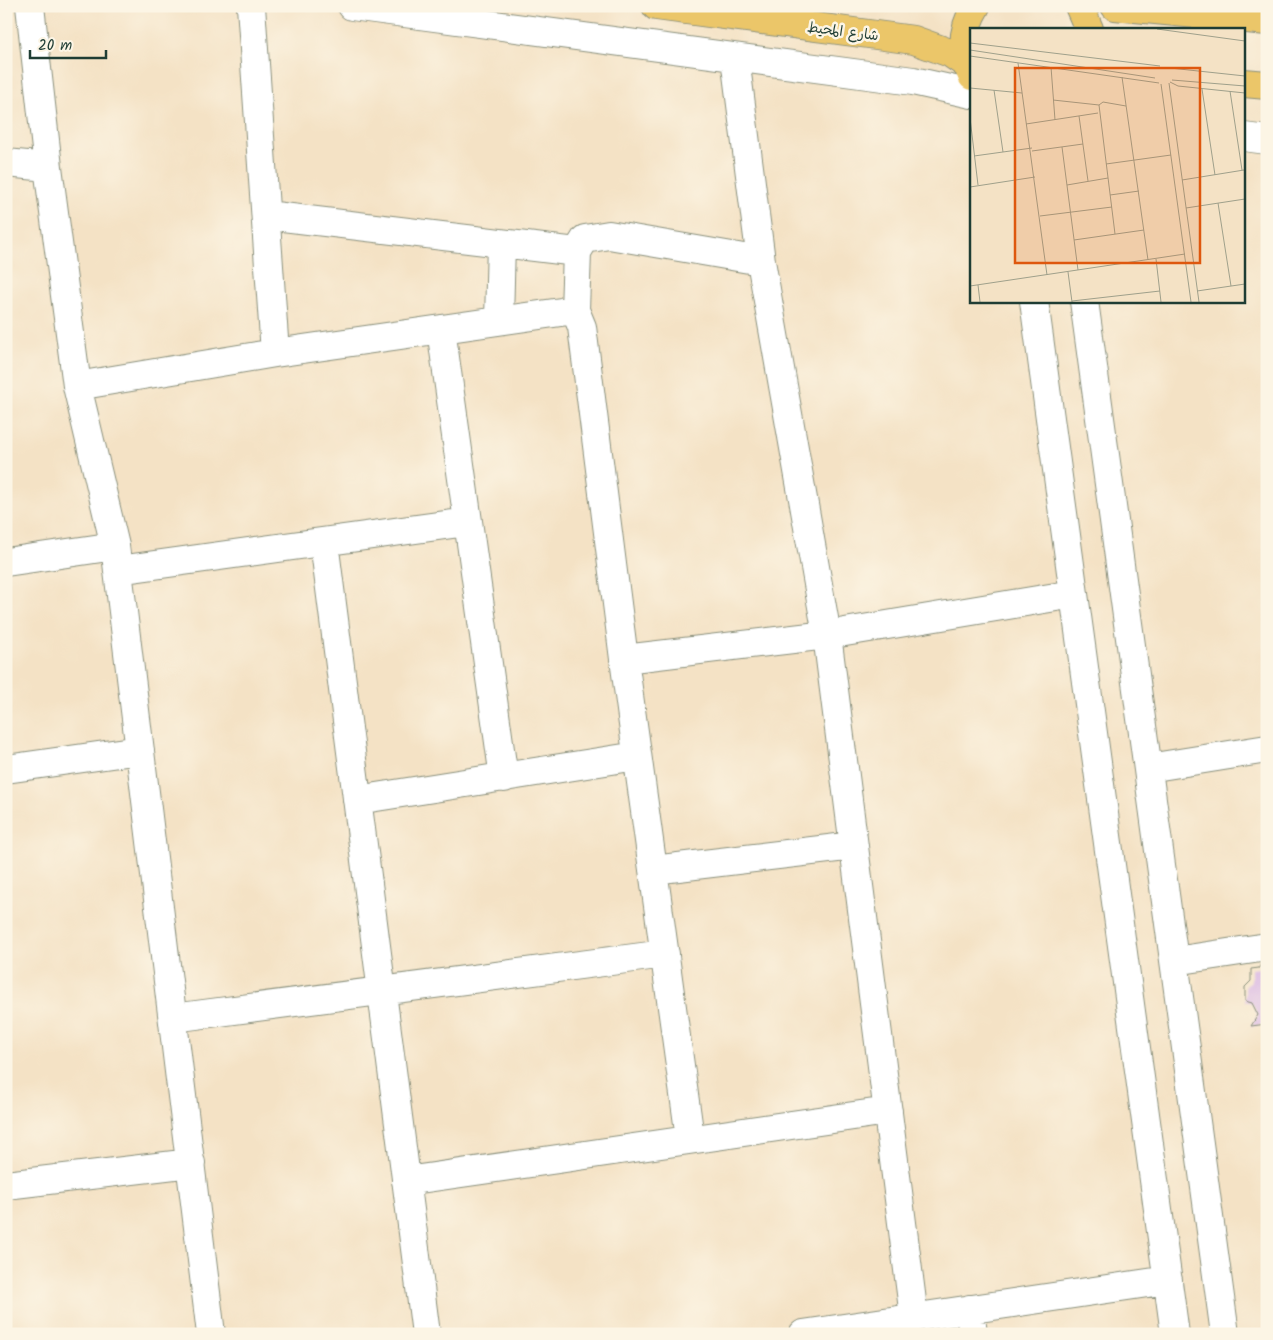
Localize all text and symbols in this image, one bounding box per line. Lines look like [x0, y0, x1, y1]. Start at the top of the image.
street label: شارع المحيط [806, 17, 880, 47]
scale bar [30, 28, 106, 60]
inset map [970, 28, 1246, 302]
text: 20 m [38, 34, 72, 58]

